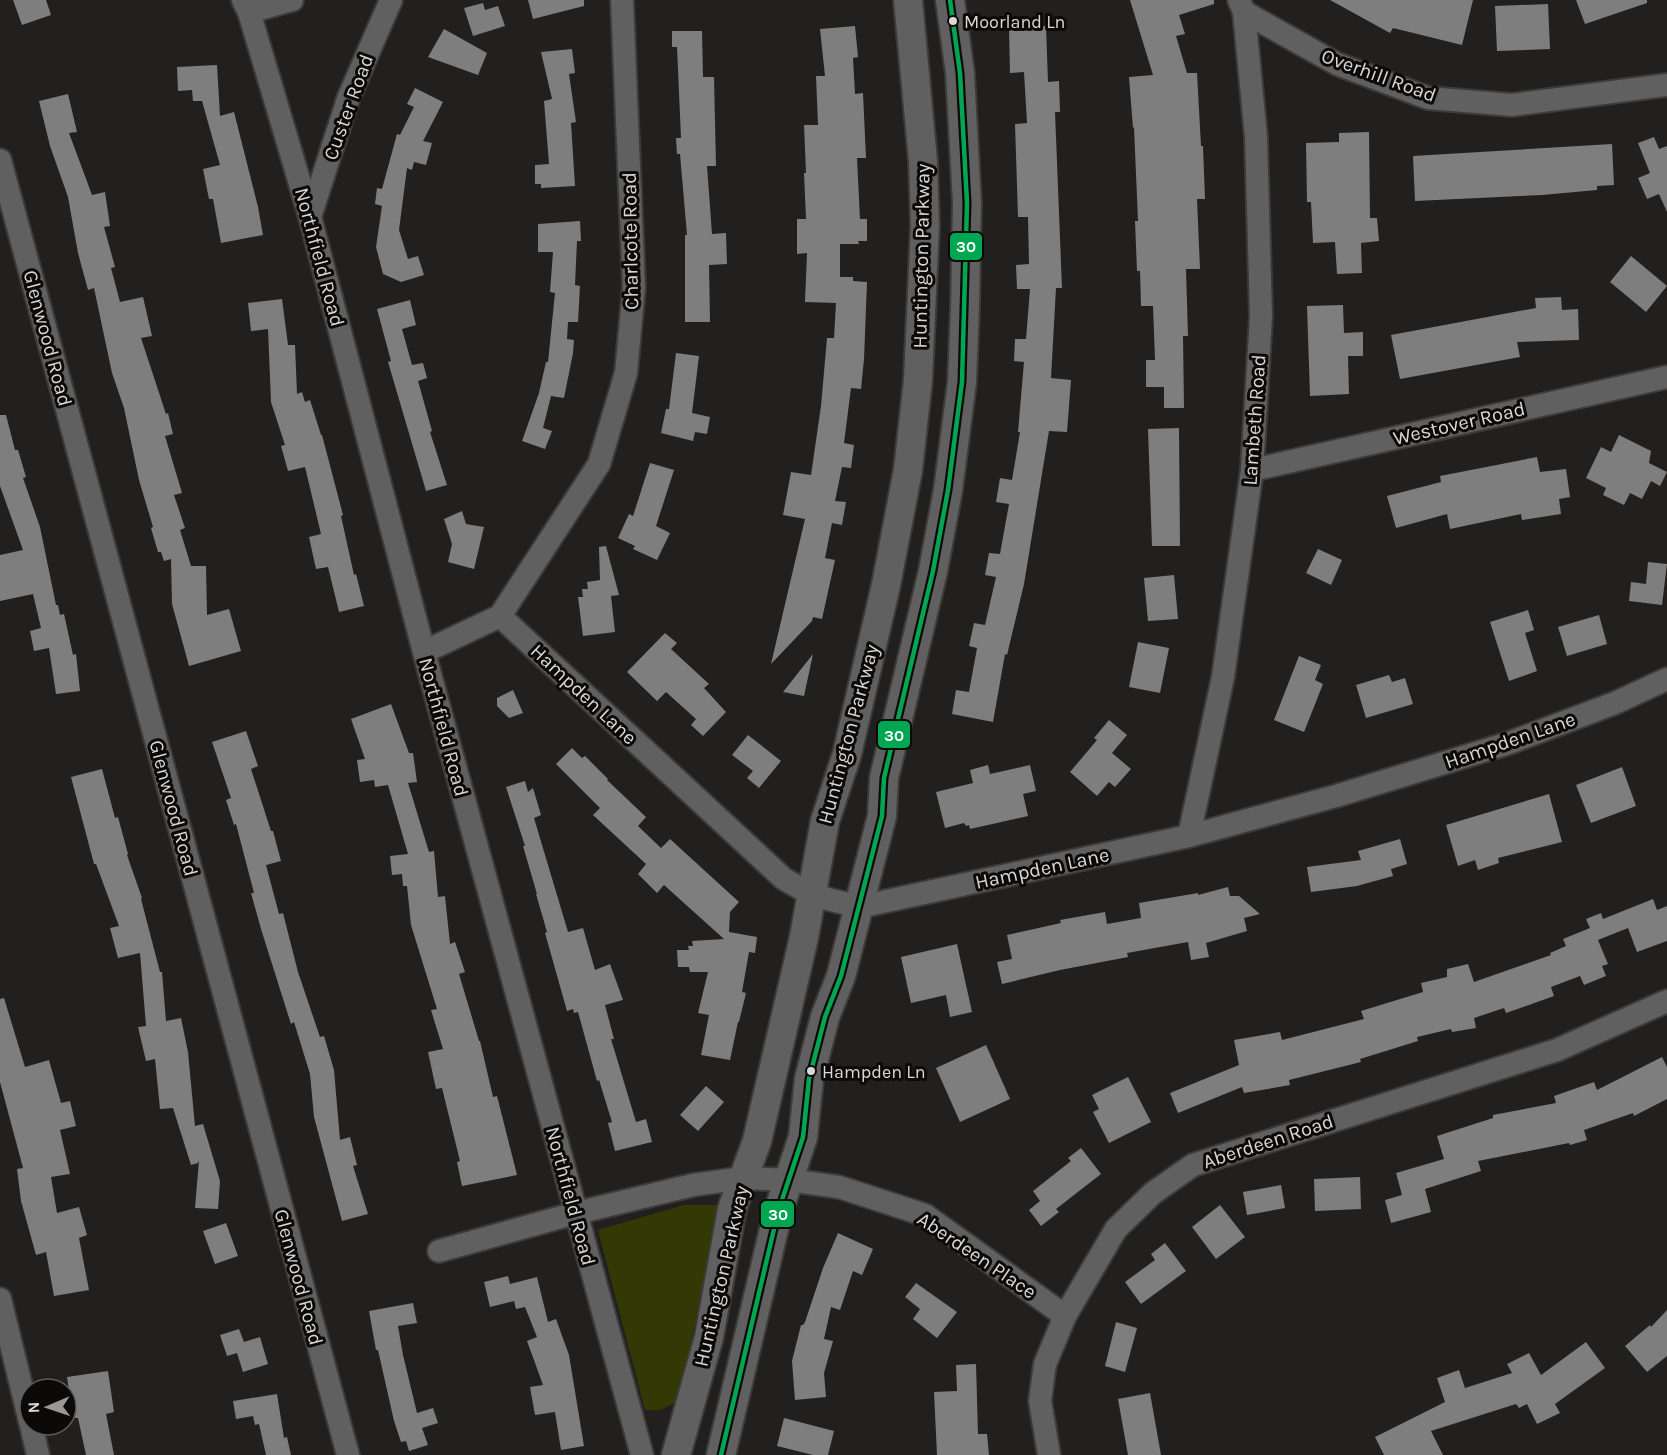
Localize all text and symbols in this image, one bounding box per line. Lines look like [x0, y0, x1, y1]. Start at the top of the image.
place label: Moorland Ln [964, 11, 1065, 33]
marker: Moorland Ln [947, 15, 959, 27]
street label: Overhill Road [1318, 44, 1439, 107]
street label: Custer Road [319, 51, 378, 163]
street label: Huntington Parkway [908, 163, 935, 349]
street label: Charlcote Road [618, 172, 643, 310]
street label: Northfield Road [290, 185, 349, 329]
line badge: 30 [949, 232, 983, 261]
text: 30 [956, 237, 976, 256]
street label: Glenwood Road [18, 268, 77, 409]
street label: Lambeth Road [1238, 354, 1271, 486]
street label: Westover Road [1391, 397, 1527, 450]
street label: Hampden Lane [526, 639, 641, 749]
street label: Huntington Parkway [813, 642, 884, 826]
street label: Northfield Road [414, 655, 473, 799]
street label: Hampden Lane [1442, 707, 1578, 774]
line badge: 30 [877, 720, 911, 749]
text: 30 [884, 726, 904, 745]
street label: Glenwood Road [144, 738, 203, 879]
street label: Hampden Lane [973, 843, 1111, 894]
place label: Hampden Ln [822, 1061, 926, 1083]
marker: Hampden Ln [805, 1065, 817, 1077]
street label: Aberdeen Road [1200, 1110, 1336, 1173]
street label: Northfield Road [541, 1124, 600, 1268]
street label: Huntington Parkway [689, 1183, 754, 1369]
line badge: 30 [760, 1200, 795, 1228]
text: 30 [768, 1205, 788, 1224]
street label: Glenwood Road [269, 1207, 328, 1348]
street label: Aberdeen Place [913, 1207, 1040, 1304]
north arrow [18, 1377, 78, 1437]
text: N [24, 1401, 43, 1414]

